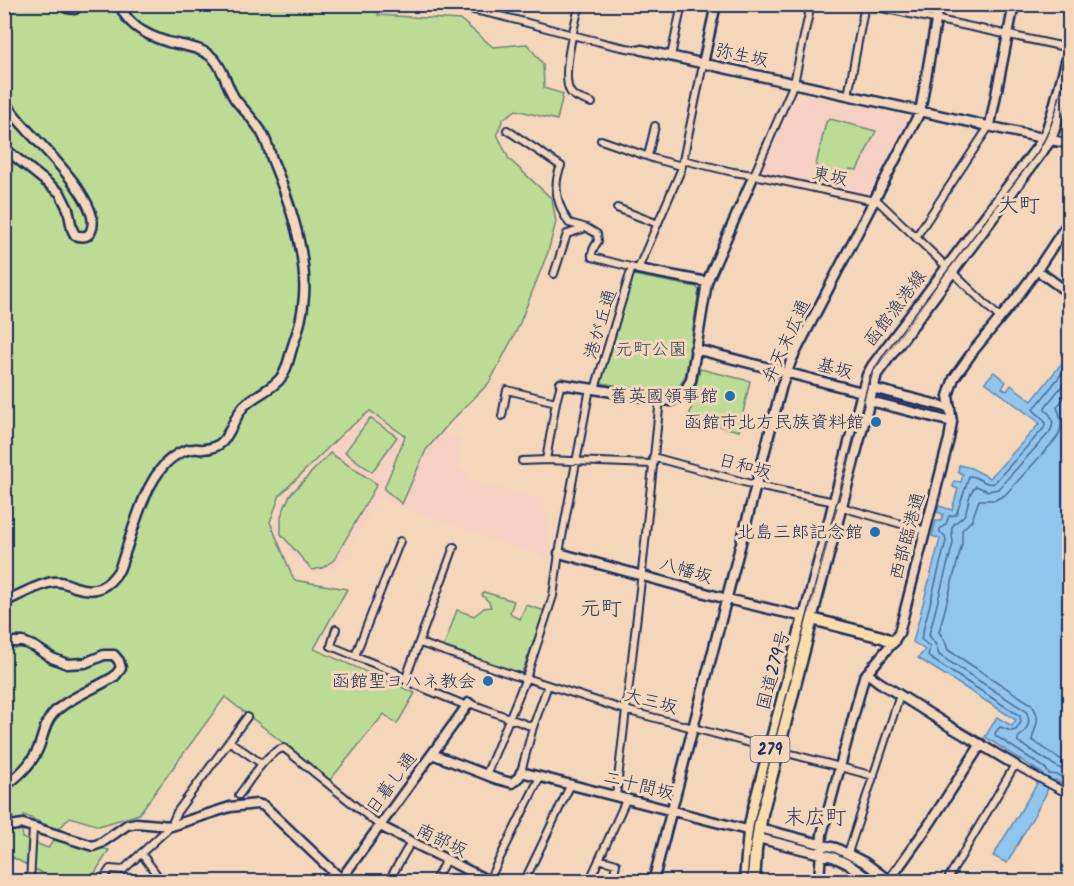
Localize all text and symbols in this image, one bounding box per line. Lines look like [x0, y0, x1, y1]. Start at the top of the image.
street label: 弥生坂 [712, 37, 771, 76]
street label: 東坂 [809, 160, 850, 195]
district label: 大町 [998, 190, 1040, 223]
street label: 函館漁港線 [858, 264, 935, 354]
street label: 港が丘通 [577, 286, 626, 363]
street label: 弁天末広通 [755, 295, 820, 389]
park label: 元町公園 [615, 336, 687, 365]
street label: 基坂 [813, 351, 856, 388]
place label: 舊英國領事館 [610, 383, 718, 412]
marker: 舊英國領事館 [723, 389, 737, 403]
place label: 函館市北方民族資料館 [684, 409, 864, 438]
marker: 函館市北方民族資料館 [869, 415, 883, 429]
street label: 日和坂 [715, 446, 774, 488]
street label: 西部臨港通 [883, 489, 934, 584]
place label: 北島三郎記念館 [737, 519, 863, 548]
marker: 北島三郎記念館 [868, 525, 882, 539]
street label: 八幡坂 [656, 550, 716, 593]
district label: 元町 [580, 593, 622, 626]
street label: 国道279号 [750, 627, 799, 714]
place label: 函館聖ヨハネ教会 [332, 668, 476, 697]
marker: 函館聖ヨハネ教会 [481, 674, 495, 688]
street label: 大三坂 [621, 681, 680, 723]
road number: 279 [750, 736, 790, 762]
street label: 日暮し通 [359, 746, 425, 822]
street label: 二十間坂 [600, 764, 677, 809]
district label: 末広町 [784, 802, 847, 835]
street label: 南部坂 [411, 816, 472, 866]

